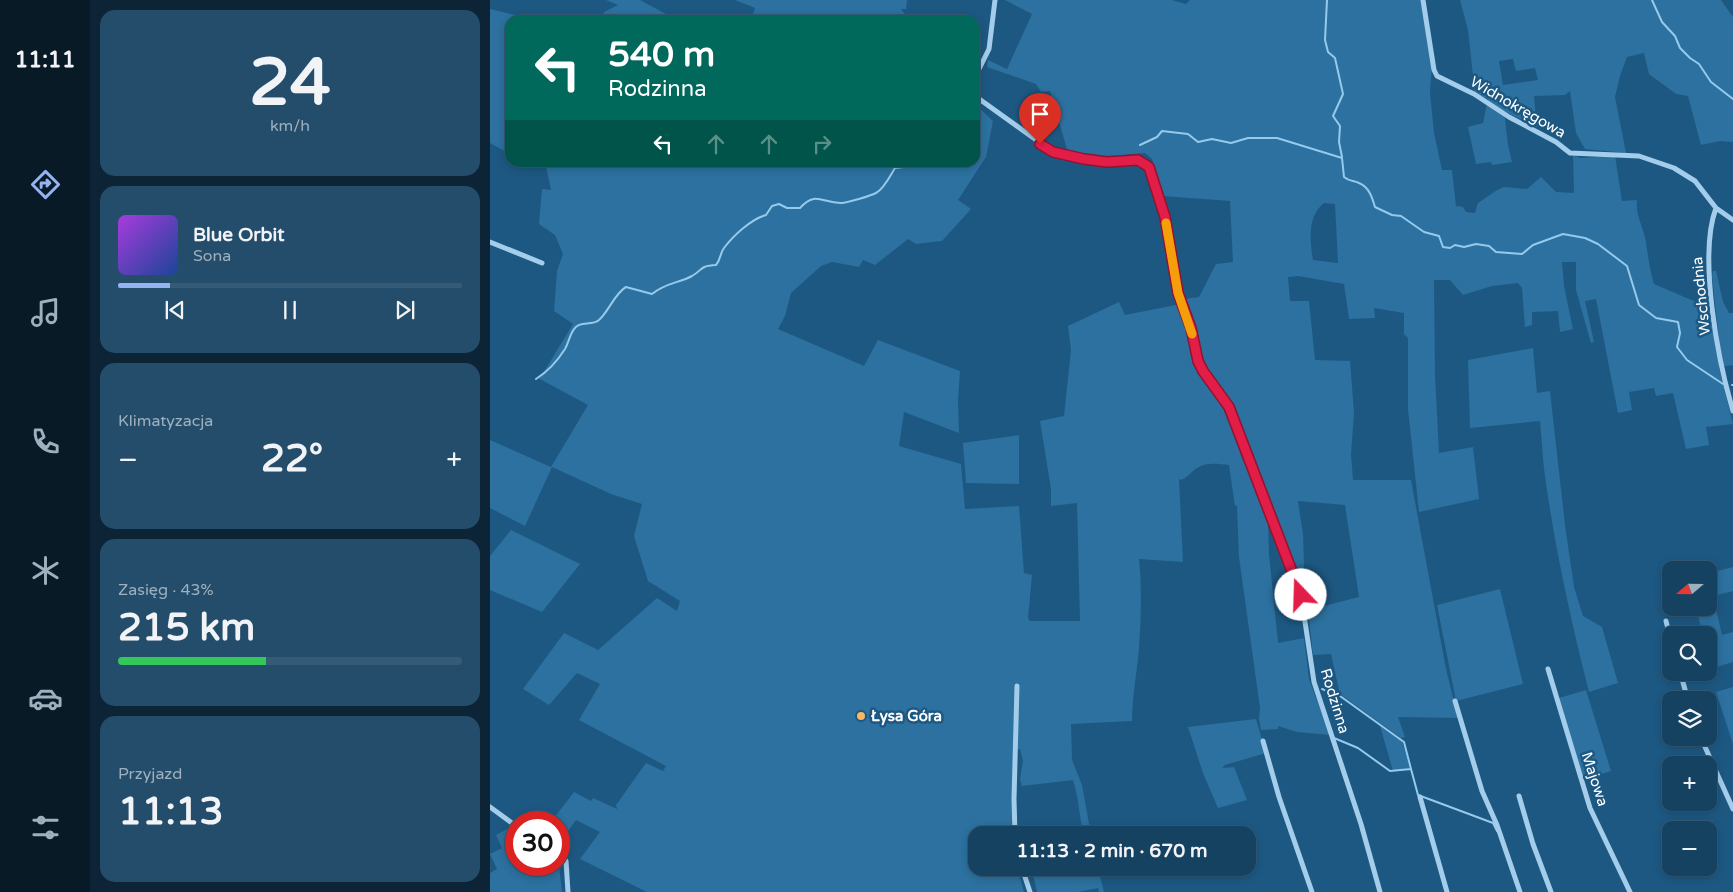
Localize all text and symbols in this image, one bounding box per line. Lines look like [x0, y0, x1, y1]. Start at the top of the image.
text: 540 m [608, 34, 715, 76]
icon: left [525, 35, 590, 100]
text: 24 [249, 44, 331, 123]
text: 11:11 [15, 47, 75, 73]
street label: Widnokręgowa [1467, 72, 1569, 142]
text: Rodzinna [608, 76, 707, 102]
pin [1019, 93, 1061, 144]
icon: arrive [1026, 100, 1054, 128]
text: km/h [270, 116, 310, 136]
icon: left [649, 130, 677, 158]
icon: ahead [702, 130, 730, 158]
icon: ahead [755, 130, 783, 158]
icon: right [808, 130, 836, 158]
icon: directions [28, 167, 63, 202]
text: Blue Orbit [193, 224, 285, 246]
text: Sona [193, 246, 231, 266]
street label: Wschodnia [1688, 256, 1714, 336]
icon: music [28, 295, 63, 330]
icon: previous [161, 296, 189, 324]
icon: pause [276, 296, 304, 324]
icon: next [391, 296, 419, 324]
text: Klimatyzacja [118, 411, 213, 431]
icon: phone [28, 424, 63, 459]
text: 22° [261, 436, 323, 482]
text: − [118, 443, 138, 477]
text: + [446, 443, 462, 477]
icon: climate [28, 553, 63, 588]
north arrow [1662, 561, 1718, 616]
map controls [1662, 561, 1717, 876]
position arrow [1274, 568, 1326, 620]
text: Zasięg · 43% [118, 580, 214, 600]
text: 215 km [118, 605, 255, 651]
button: search [1662, 626, 1717, 681]
street label: Rodzinna [1317, 666, 1353, 736]
icon: car [28, 681, 63, 716]
button: layers [1662, 691, 1717, 746]
place label: Łysa Góra [871, 707, 942, 726]
marker: Łysa Góra [855, 710, 867, 722]
street label: Majowa [1578, 750, 1612, 808]
button: + [1662, 756, 1717, 811]
text: Przyjazd [118, 764, 182, 784]
text: 11:13 [118, 789, 223, 835]
icon: filters [28, 810, 63, 845]
speed limit sign: 30 [505, 811, 570, 876]
button: − [1662, 821, 1717, 876]
text: 11:13 · 2 min · 670 m [1016, 840, 1208, 862]

